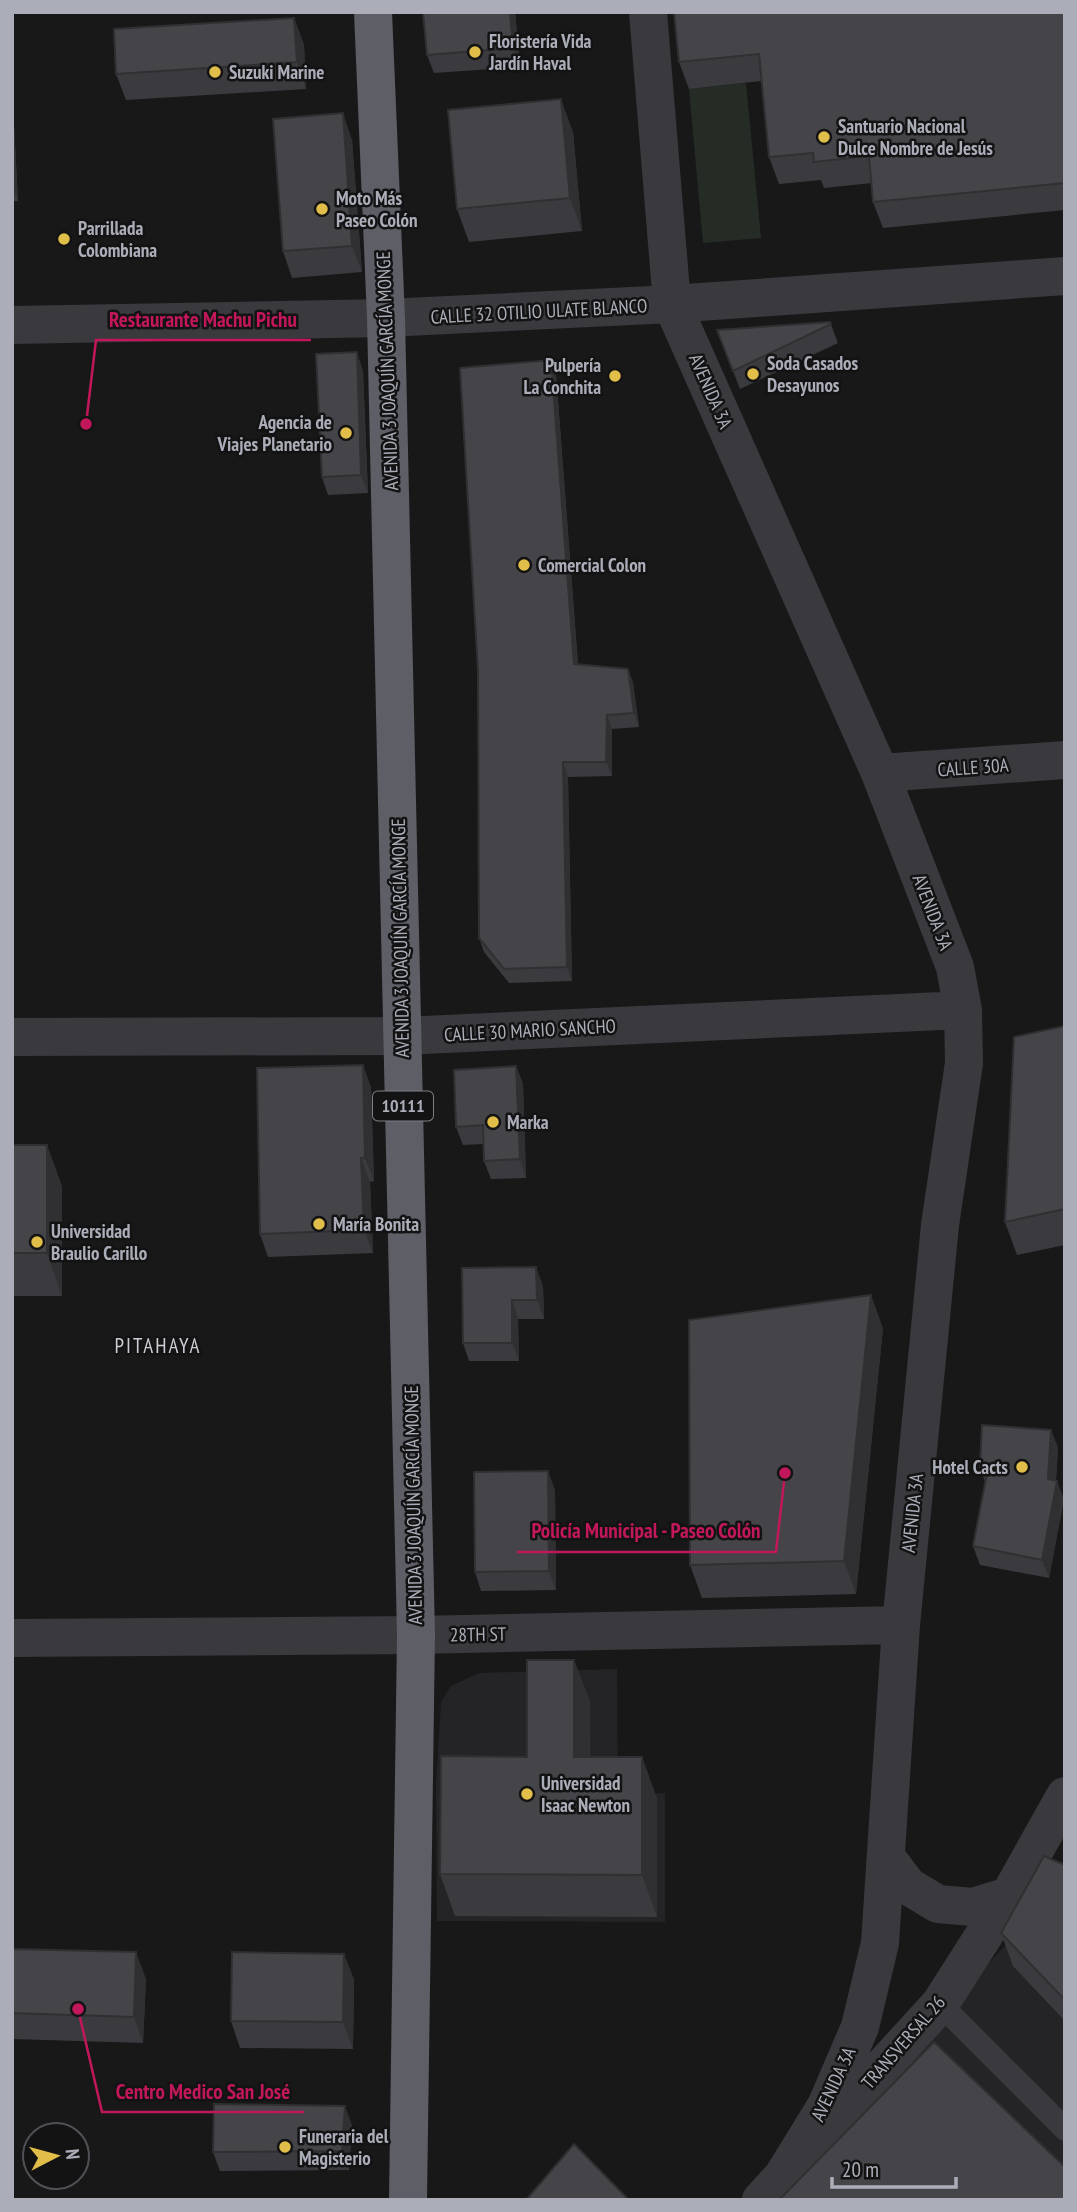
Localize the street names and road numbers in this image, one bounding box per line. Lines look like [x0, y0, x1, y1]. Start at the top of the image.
street label: AVENIDA 3 JOAQUÍN GARCÍA MONGE [371, 251, 403, 491]
street label: CALLE 32 OTILIO ULATE BLANCO [430, 293, 648, 329]
street label: AVENIDA 3A [684, 350, 738, 432]
street label: CALLE 30A [937, 753, 1009, 781]
street label: AVENIDA 3 JOAQUÍN GARCÍA MONGE [386, 818, 414, 1058]
street label: AVENIDA 3A [908, 871, 958, 953]
street label: CALLE 30 MARIO SANCHO [443, 1014, 617, 1046]
road number: 10111 [373, 1092, 433, 1120]
street label: AVENIDA 3 JOAQUÍN GARCÍA MONGE [399, 1385, 427, 1625]
street label: AVENIDA 3A [896, 1472, 928, 1554]
street label: 28TH ST [450, 1622, 507, 1646]
street label: TRANSVERSAL 26 [856, 1990, 950, 2094]
street label: AVENIDA 3A [805, 2043, 861, 2125]

